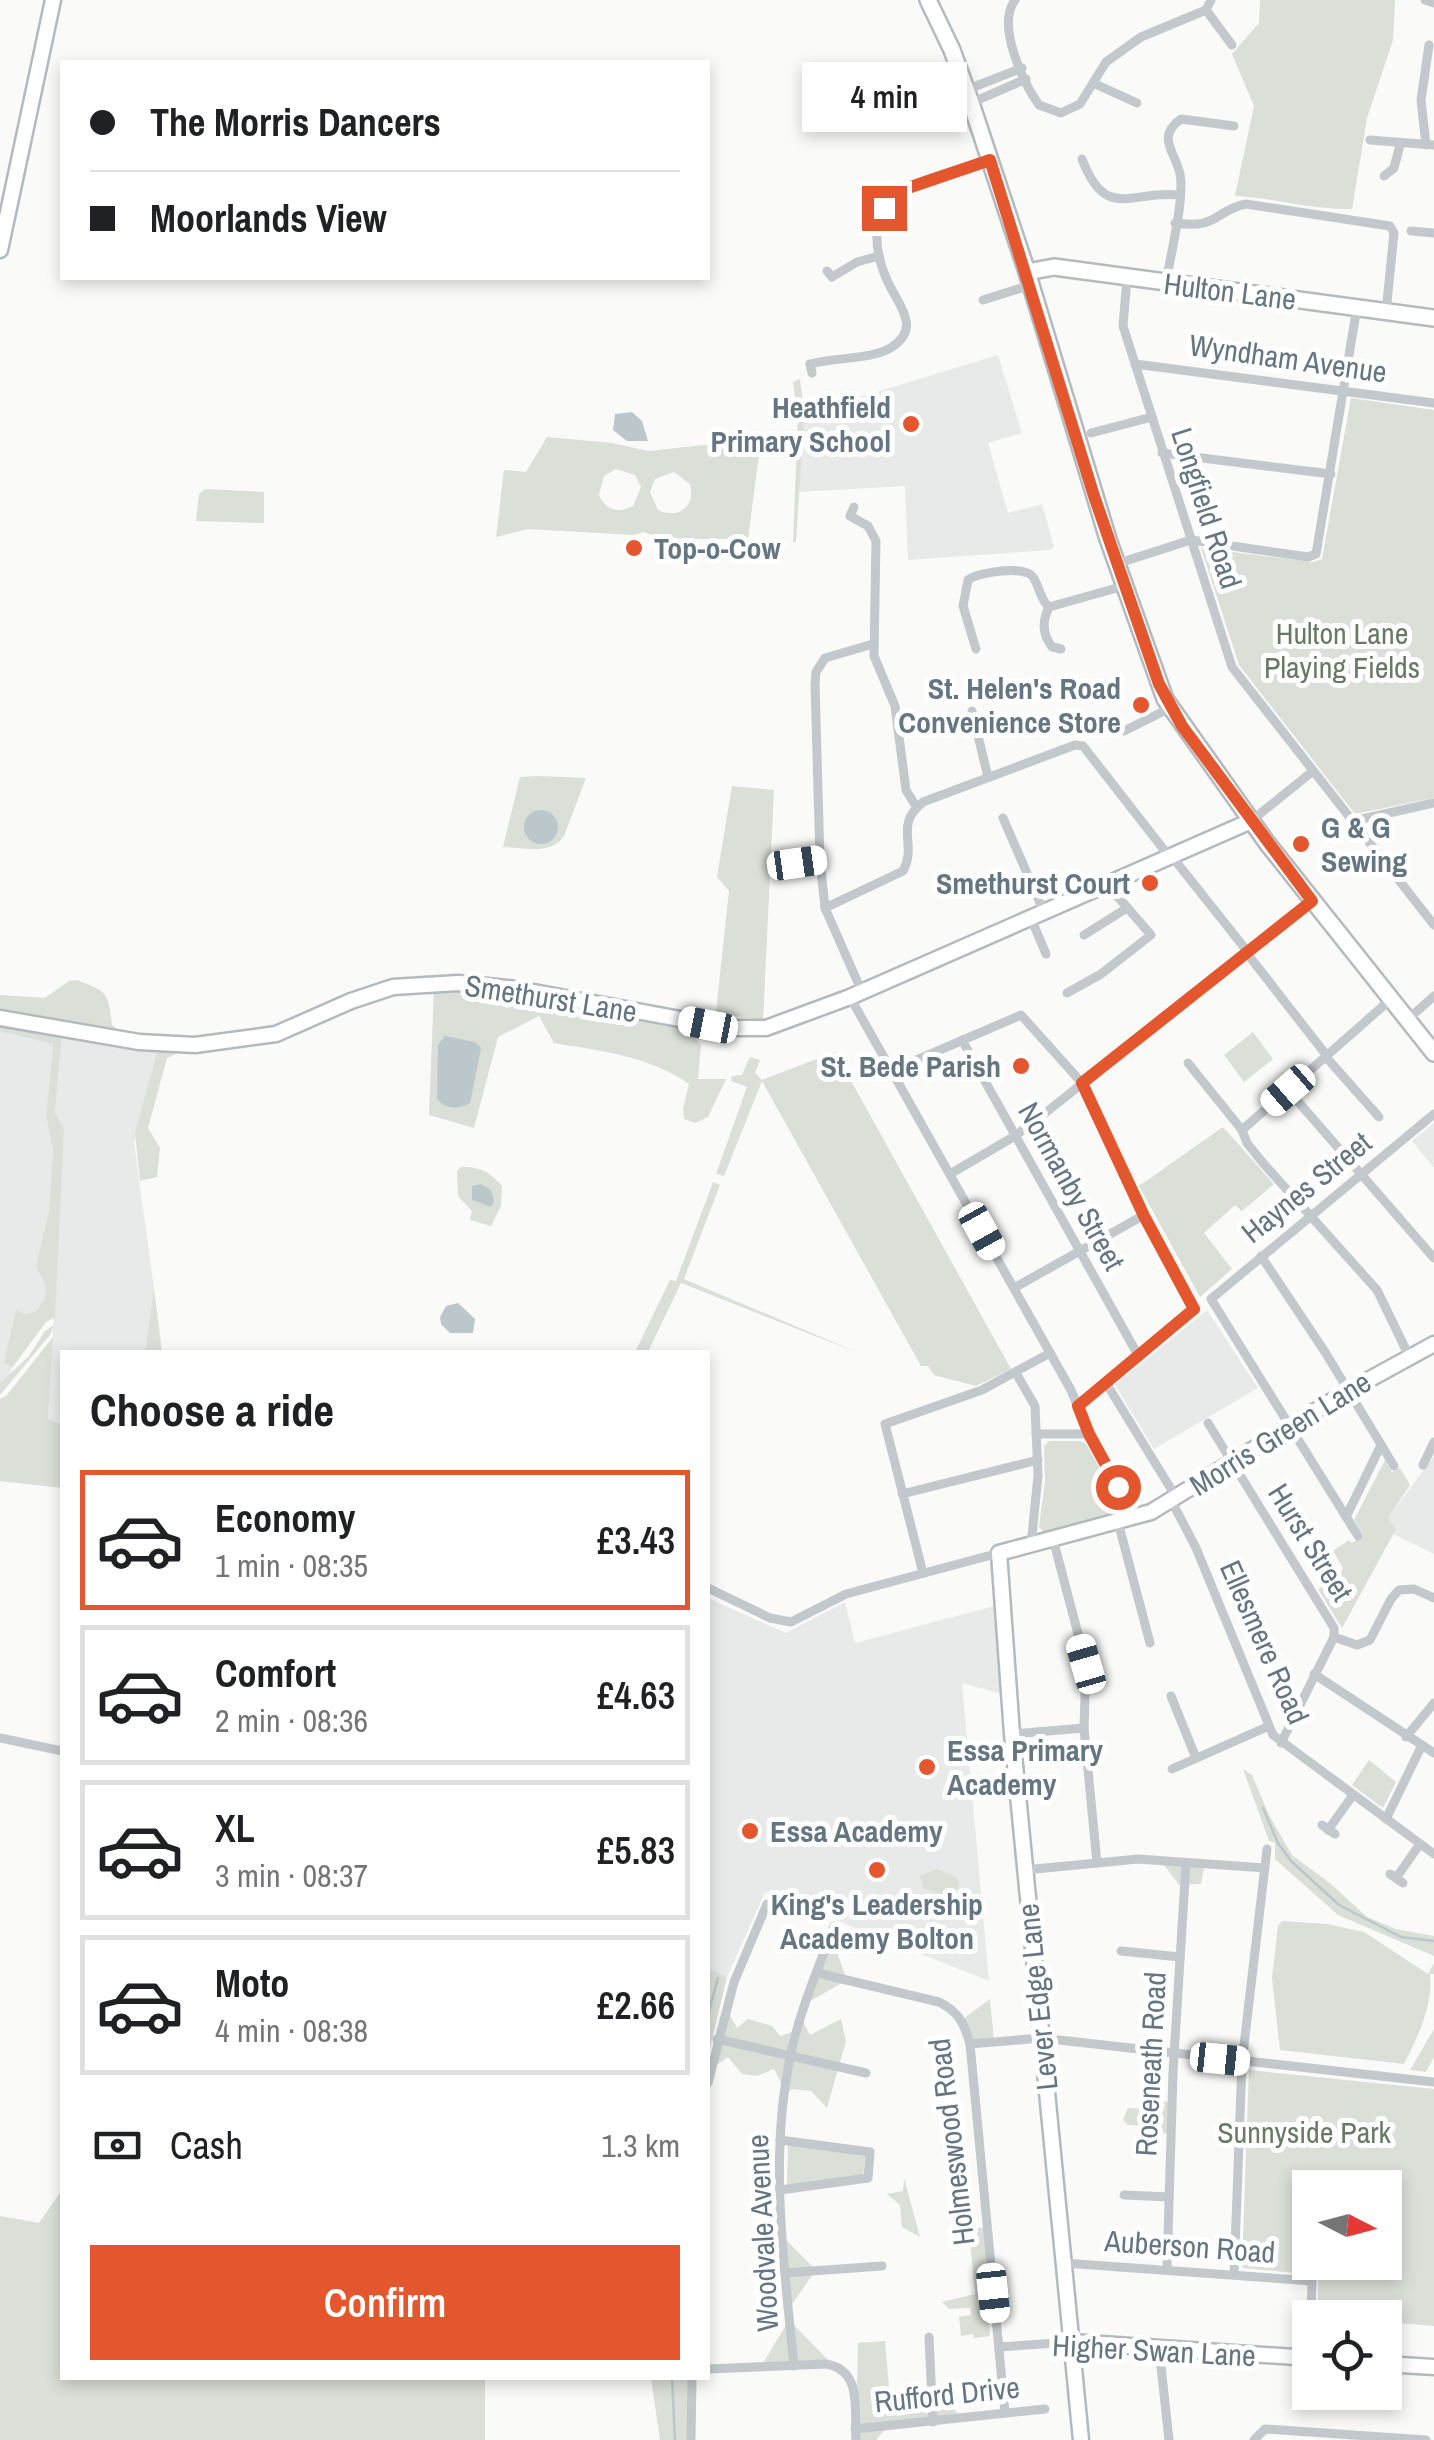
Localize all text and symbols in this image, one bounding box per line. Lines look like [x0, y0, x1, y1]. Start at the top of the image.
callout: 4 min [802, 63, 966, 133]
text: 4 min [851, 75, 918, 118]
text: The Morris Dancers [150, 97, 441, 148]
route end [862, 186, 907, 231]
text: Moorlands View [150, 193, 387, 244]
street label: Hulton Lane [1162, 263, 1298, 319]
street label: Wyndham Avenue [1187, 324, 1389, 392]
place label: Heathfield Primary School [711, 387, 891, 461]
marker: Heathfield Primary School [900, 413, 922, 435]
street label: Longfield Road [1162, 422, 1252, 594]
place label: Top-o-Cow [654, 528, 781, 568]
marker: Top-o-Cow [623, 537, 645, 559]
park label: Hulton Lane Playing Fields [1264, 613, 1420, 687]
place label: St. Helen's Road Convenience Store [898, 668, 1121, 742]
marker: St. Helen's Road Convenience Store [1130, 694, 1152, 716]
place label: G & G Sewing [1321, 807, 1407, 881]
marker: G & G Sewing [1290, 833, 1312, 855]
car [765, 844, 829, 882]
place label: Smethurst Court [936, 863, 1130, 903]
marker: Smethurst Court [1139, 872, 1161, 894]
street label: Smethurst Lane [462, 965, 640, 1031]
car [676, 1005, 740, 1045]
place label: St. Bede Parish [821, 1046, 1001, 1086]
marker: St. Bede Parish [1010, 1055, 1032, 1077]
car [1256, 1059, 1320, 1121]
street label: Normanby Street [1009, 1095, 1135, 1277]
street label: Haynes Street [1233, 1122, 1379, 1252]
car [954, 1197, 1010, 1265]
street label: Morris Green Lane [1182, 1361, 1378, 1505]
text: Choose a ride [90, 1379, 334, 1440]
route start [1096, 1465, 1141, 1510]
street label: Hurst Street [1259, 1476, 1363, 1608]
text: Economy [215, 1493, 355, 1544]
icon: car [95, 1495, 185, 1585]
text: £3.43 [597, 1515, 675, 1566]
text: 1 min · 08:35 [215, 1544, 368, 1587]
street label: Ellesmere Road [1211, 1554, 1319, 1730]
car [1063, 1631, 1109, 1697]
text: Comfort [215, 1648, 336, 1699]
icon: car [95, 1650, 185, 1740]
text: £4.63 [597, 1670, 675, 1721]
text: 2 min · 08:36 [215, 1699, 368, 1742]
place label: Essa Primary Academy [947, 1730, 1103, 1804]
marker: Essa Primary Academy [916, 1756, 938, 1778]
text: XL [215, 1803, 255, 1854]
icon: car [95, 1805, 185, 1895]
place label: Essa Academy [770, 1811, 943, 1851]
marker: Essa Academy [739, 1820, 761, 1842]
text: £5.83 [597, 1825, 675, 1876]
text: 3 min · 08:37 [215, 1854, 368, 1897]
marker: King's Leadership Academy Bolton [866, 1859, 888, 1881]
place label: King's Leadership Academy Bolton [771, 1884, 983, 1958]
street label: Lever Edge Lane [1007, 1902, 1067, 2092]
text: Moto [215, 1958, 289, 2009]
icon: car [95, 1960, 185, 2050]
street label: Roseneath Road [1125, 1971, 1175, 2157]
text: £2.66 [597, 1980, 675, 2031]
text: 4 min · 08:38 [215, 2009, 368, 2052]
street label: Holmeswood Road [918, 2036, 984, 2248]
car [1189, 2041, 1251, 2077]
park label: Sunnyside Park [1217, 2112, 1392, 2152]
icon: cash [90, 2118, 145, 2173]
text: Cash [170, 2120, 243, 2171]
text: 1.3 km [601, 2124, 680, 2167]
street label: Woodvale Avenue [737, 2133, 787, 2333]
north arrow [1292, 2170, 1402, 2280]
map controls [1292, 2170, 1402, 2410]
street label: Auberson Road [1102, 2220, 1277, 2272]
button: Confirm [90, 2245, 680, 2360]
car [975, 2262, 1011, 2324]
button: locate [1292, 2300, 1402, 2410]
street label: Higher Swan Lane [1051, 2325, 1257, 2375]
street label: Rufford Drive [872, 2366, 1022, 2422]

